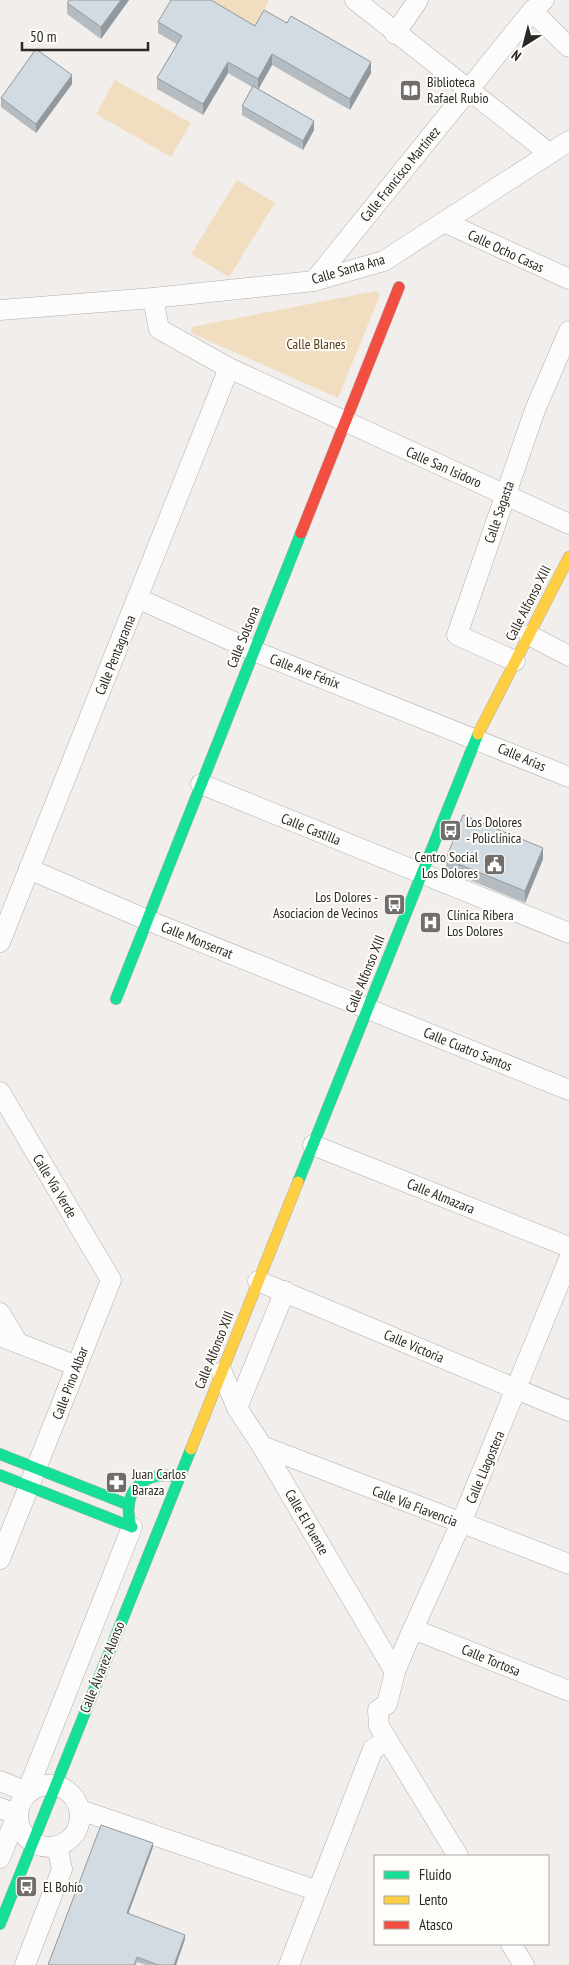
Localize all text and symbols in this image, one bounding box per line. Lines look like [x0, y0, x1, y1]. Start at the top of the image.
scale bar [22, 20, 149, 52]
north arrow [499, 20, 549, 70]
text: 50 m [30, 27, 56, 46]
text: N [508, 46, 525, 65]
place label: Biblioteca Rafael Rubio [427, 73, 489, 107]
library icon: Biblioteca Rafael Rubio [399, 78, 423, 102]
street label: Calle Francisco Martínez [356, 123, 444, 225]
street label: Calle Ocho Casas [465, 226, 547, 277]
street label: Calle Santa Ana [309, 250, 387, 288]
park label: Calle Blanes [286, 335, 346, 353]
street label: Calle San Isidoro [403, 442, 485, 492]
street label: Calle Sagasta [480, 479, 518, 545]
street label: Calle Alfonso XIII [501, 562, 555, 644]
street label: Calle Solsona [222, 604, 264, 670]
street label: Calle Pentagrama [91, 612, 139, 698]
street label: Calle Ave Fénix [267, 649, 343, 693]
street label: Calle Arias [495, 739, 549, 775]
street label: Calle Castilla [279, 809, 343, 849]
place label: Los Dolores - Policlínica [466, 813, 522, 847]
bus stop icon: Los Dolores - Policlínica [438, 818, 462, 842]
place label: Centro Social Los Dolores [414, 848, 479, 882]
public building icon: Centro Social Los Dolores [482, 853, 506, 877]
place label: Los Dolores - Asociacion de Vecinos [273, 888, 378, 922]
bus stop icon: Los Dolores - Asociacion de Vecinos [382, 893, 406, 917]
place label: Clínica Ribera Los Dolores [447, 906, 514, 940]
hospital icon: Clínica Ribera Los Dolores [419, 911, 443, 935]
street label: Calle Monserrat [158, 917, 236, 963]
street label: Calle Alfonso XIII [341, 932, 389, 1016]
street label: Calle Cuatro Santos [421, 1023, 515, 1075]
street label: Calle Vía Verde [29, 1151, 81, 1221]
street label: Calle Almazara [405, 1174, 477, 1218]
street label: Calle Alfonso XIII [190, 1308, 238, 1392]
street label: Calle Victoria [381, 1325, 447, 1367]
street label: Calle Pino Albar [48, 1344, 92, 1422]
street label: Calle Llagostera [462, 1428, 508, 1506]
place label: Juan Carlos Baraza [131, 1465, 186, 1499]
pharmacy icon: Juan Carlos Baraza [104, 1470, 128, 1494]
street label: Calle Vía Flavencia [370, 1481, 460, 1531]
street label: Calle El Puente [281, 1486, 333, 1558]
street label: Calle Álvarez Alonso [75, 1619, 129, 1715]
street label: Calle Tortosa [459, 1640, 523, 1680]
legend [374, 1855, 549, 1945]
text: Fluido [419, 1865, 451, 1884]
bus stop icon: El Bohío [15, 1875, 39, 1899]
place label: El Bohío [43, 1878, 83, 1896]
text: Lento [419, 1890, 448, 1909]
text: Atasco [419, 1915, 453, 1934]

